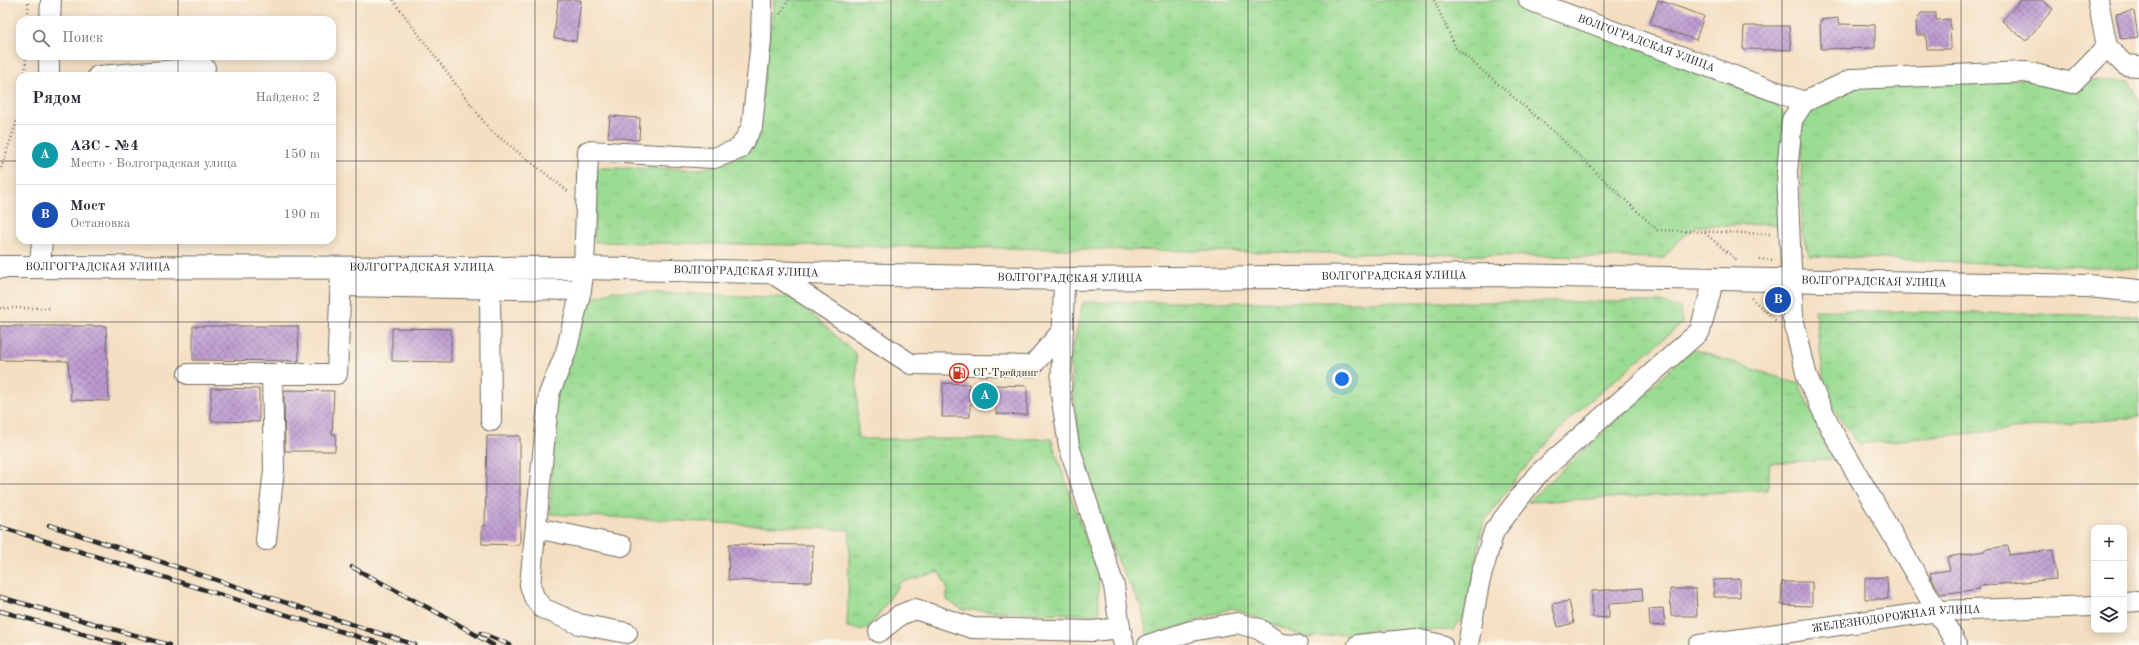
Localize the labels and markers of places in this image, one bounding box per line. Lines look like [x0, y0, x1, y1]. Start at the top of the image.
pin: B [1765, 285, 1791, 315]
fuel station icon: СГ-Трейдинг [948, 362, 970, 384]
place label: СГ-Трейдинг [973, 368, 1038, 379]
pin: A [972, 381, 998, 411]

